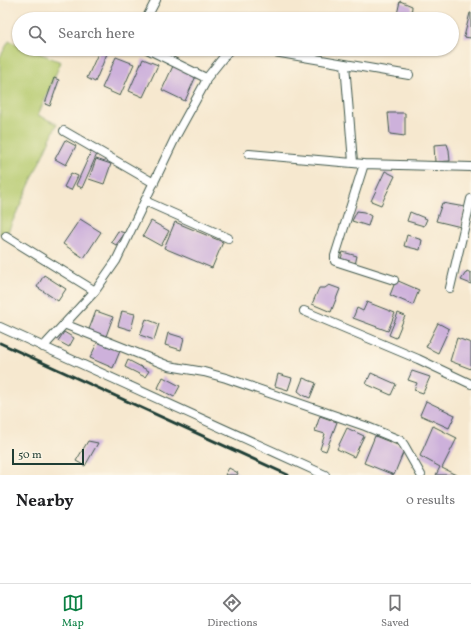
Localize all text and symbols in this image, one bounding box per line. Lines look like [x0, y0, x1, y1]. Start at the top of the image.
search box [12, 12, 459, 56]
icon: search [26, 23, 48, 45]
text: Search here [58, 24, 135, 45]
scale bar [12, 447, 84, 466]
text: 50 m [18, 448, 42, 463]
text: Nearby [16, 490, 74, 513]
text: 0 results [406, 492, 455, 510]
tab: Map [62, 592, 84, 631]
tab: Directions [207, 592, 258, 631]
tab: Saved [381, 592, 409, 631]

